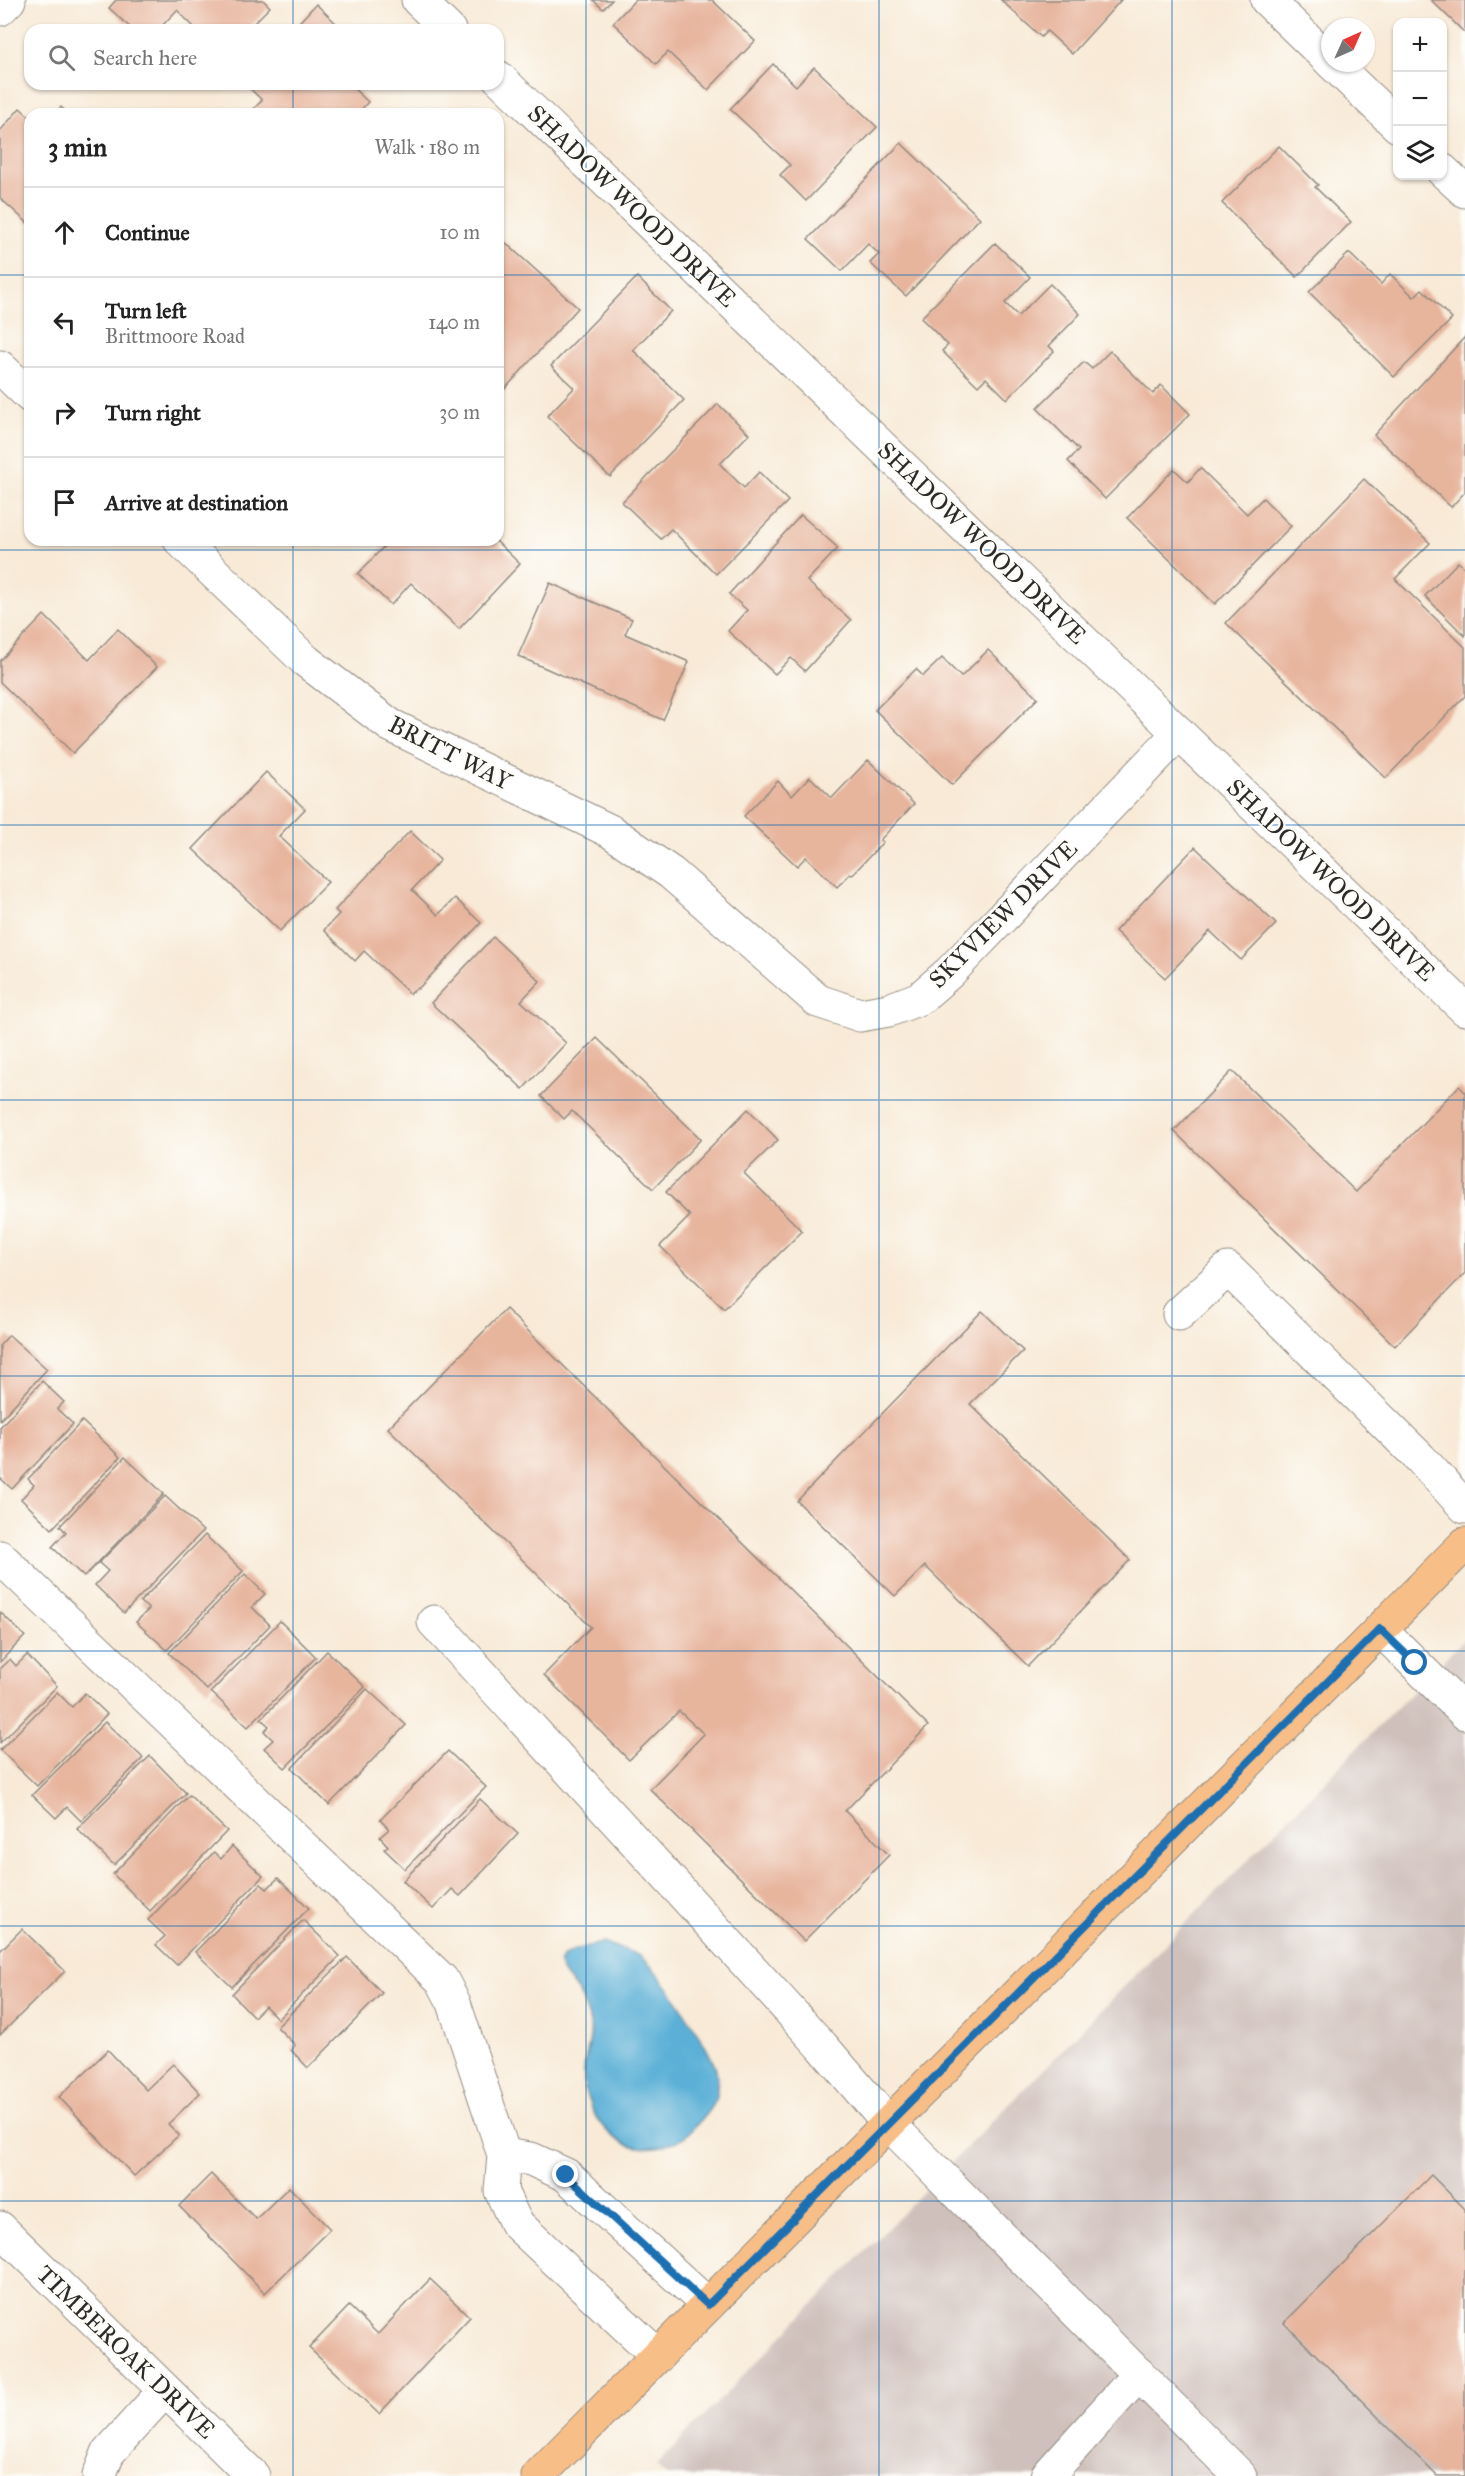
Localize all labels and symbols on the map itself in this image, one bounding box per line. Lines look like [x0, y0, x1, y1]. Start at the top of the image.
north arrow [1321, 18, 1375, 72]
street label: SHADOW WOOD DRIVE [521, 99, 743, 313]
street label: SHADOW WOOD DRIVE [871, 436, 1093, 650]
street label: BRITT WAY [384, 709, 517, 797]
street label: SHADOW WOOD DRIVE [1220, 773, 1442, 987]
street label: SKYVIEW DRIVE [923, 834, 1083, 994]
route start [1401, 1649, 1427, 1675]
route end [552, 2161, 578, 2187]
street label: TIMBEROAK DRIVE [30, 2259, 222, 2445]

